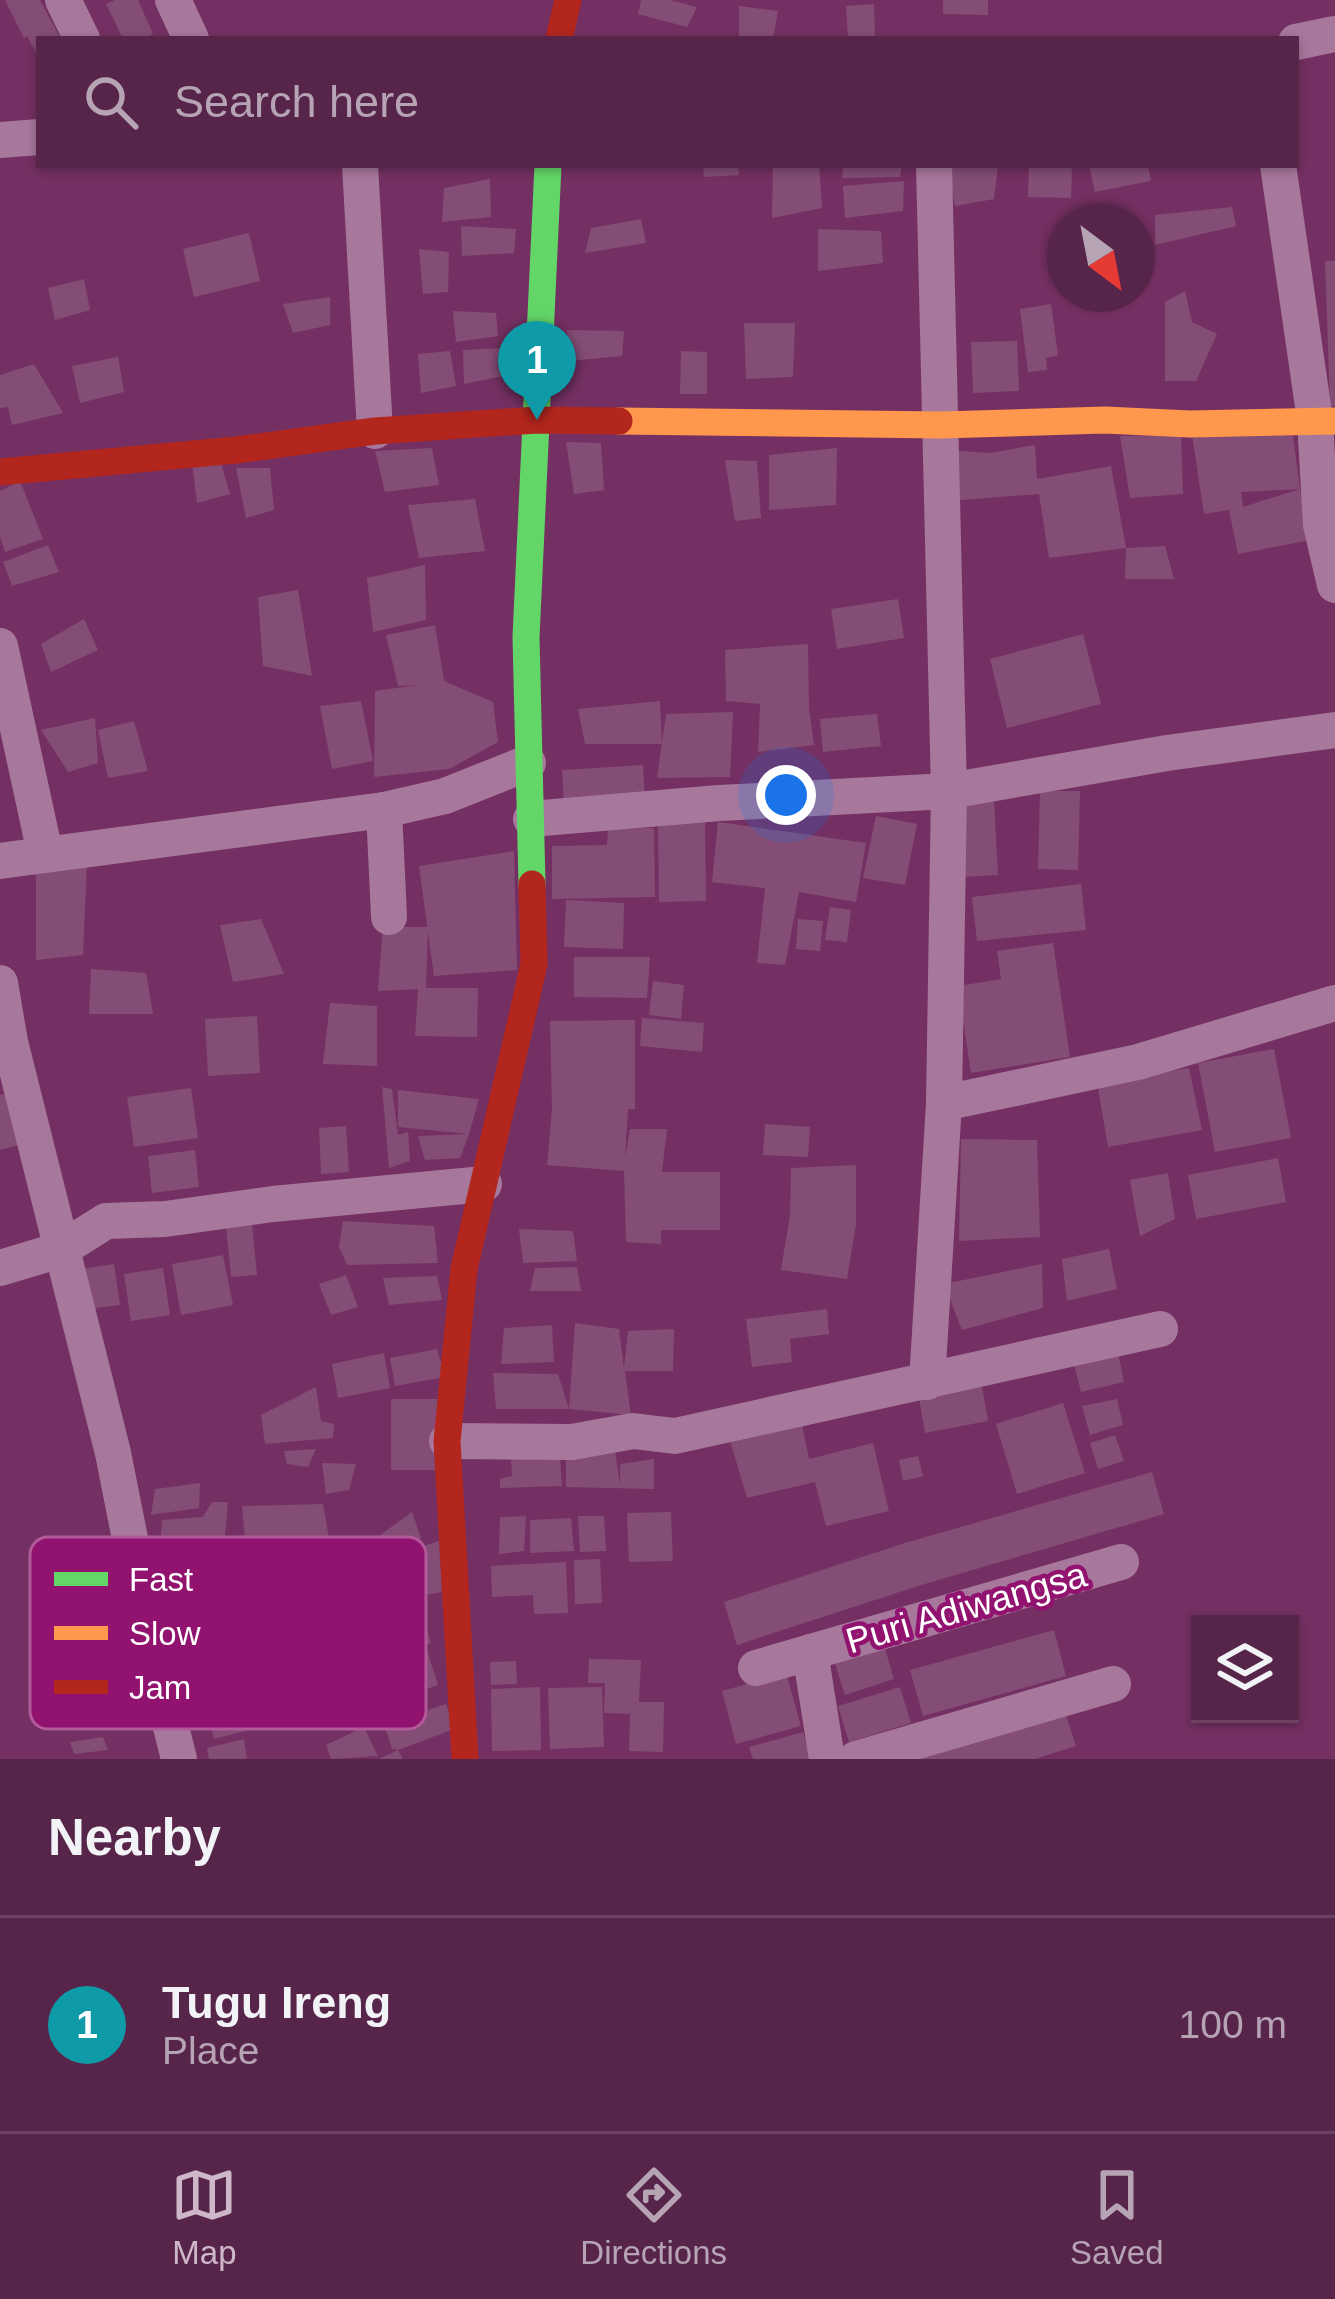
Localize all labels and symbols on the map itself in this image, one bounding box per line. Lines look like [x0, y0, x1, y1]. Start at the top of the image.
north arrow [1047, 204, 1155, 312]
pin: 1 [498, 321, 576, 420]
your location [756, 765, 816, 825]
legend [30, 1537, 426, 1729]
street label: Puri Adiwangsa [841, 1553, 1092, 1661]
text: Fast [129, 1561, 193, 1598]
text: Slow [129, 1615, 201, 1652]
text: Jam [129, 1669, 191, 1706]

